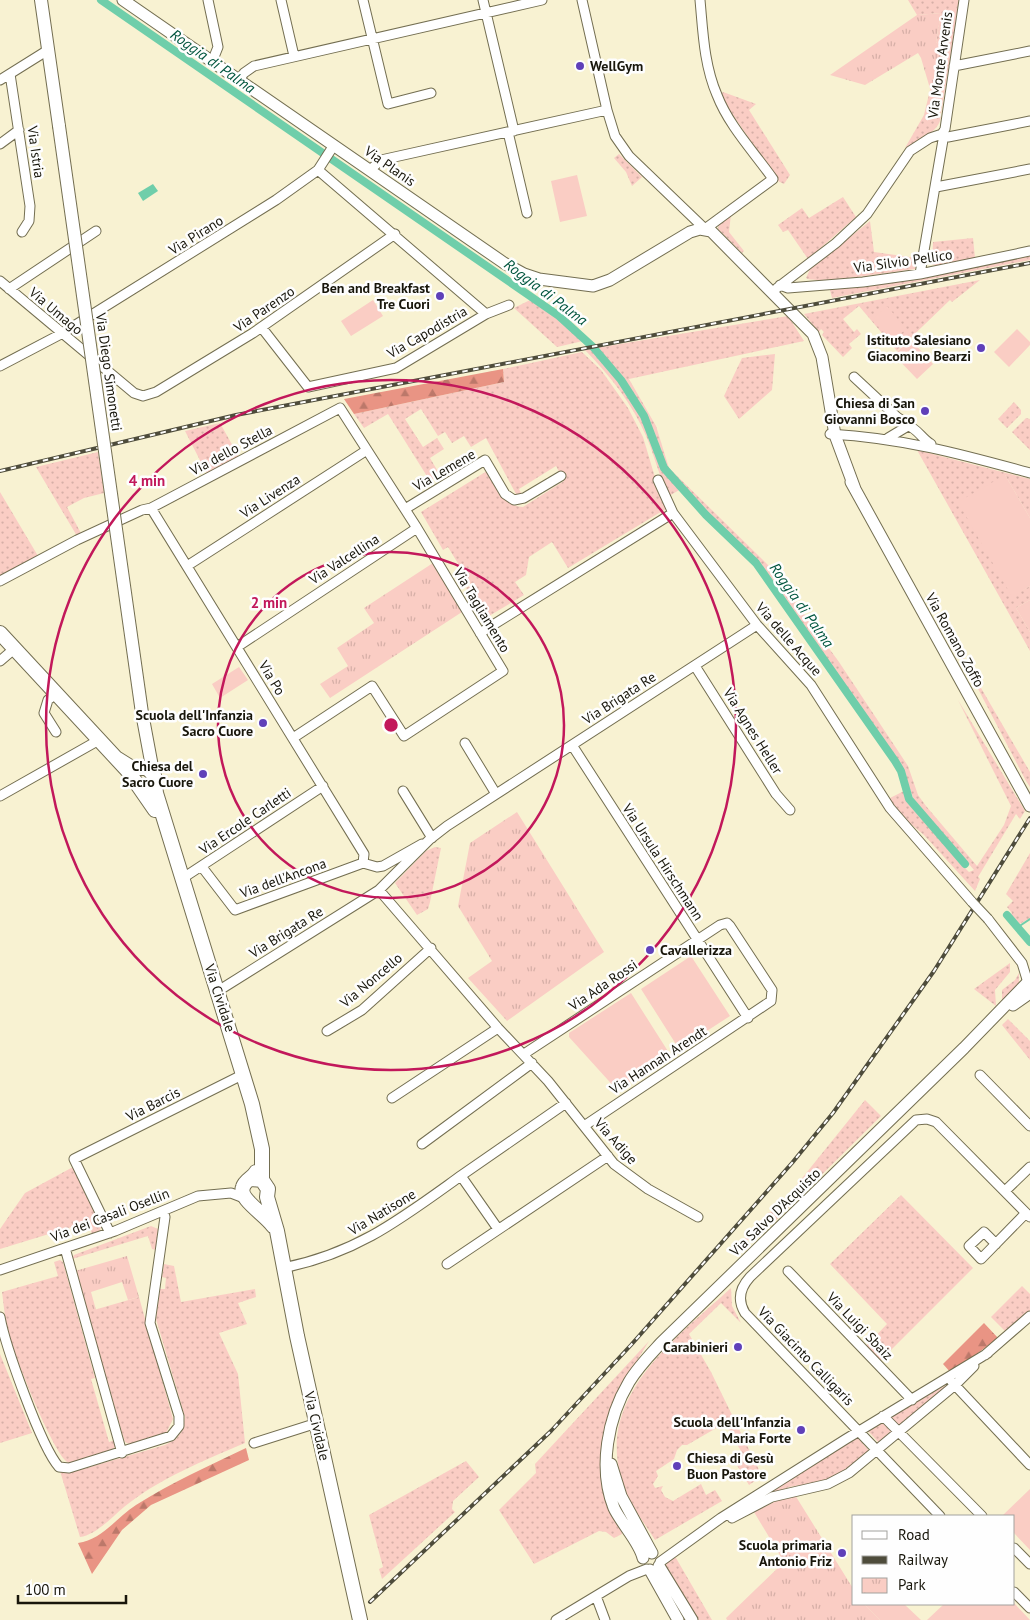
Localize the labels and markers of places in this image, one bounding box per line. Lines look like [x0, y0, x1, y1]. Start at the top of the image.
place label: WellGym [590, 57, 643, 75]
marker: WellGym [574, 60, 586, 72]
place label: Ben and Breakfast Tre Cuori [321, 279, 430, 313]
marker: Ben and Breakfast Tre Cuori [434, 290, 446, 302]
place label: Istituto Salesiano Giacomino Bearzi [867, 331, 971, 365]
marker: Istituto Salesiano Giacomino Bearzi [975, 342, 987, 354]
place label: Chiesa di San Giovanni Bosco [824, 394, 915, 428]
marker: Chiesa di San Giovanni Bosco [919, 405, 931, 417]
place label: Scuola dell'Infanzia Sacro Cuore [136, 706, 253, 740]
centre of rings [382, 716, 400, 734]
marker: Scuola dell'Infanzia Sacro Cuore [257, 717, 269, 729]
place label: Chiesa del Sacro Cuore [122, 757, 194, 791]
marker: Chiesa del Sacro Cuore [197, 768, 209, 780]
place label: Cavallerizza [660, 941, 732, 959]
marker: Cavallerizza [644, 944, 656, 956]
place label: Carabinieri [663, 1338, 728, 1356]
marker: Carabinieri [732, 1341, 744, 1353]
place label: Scuola dell'Infanzia Maria Forte [674, 1413, 791, 1447]
marker: Scuola dell'Infanzia Maria Forte [795, 1424, 807, 1436]
place label: Chiesa di Gesù Buon Pastore [687, 1449, 773, 1483]
marker: Chiesa di Gesù Buon Pastore [671, 1460, 683, 1472]
place label: Scuola primaria Antonio Friz [739, 1536, 832, 1570]
marker: Scuola primaria Antonio Friz [836, 1547, 848, 1559]

